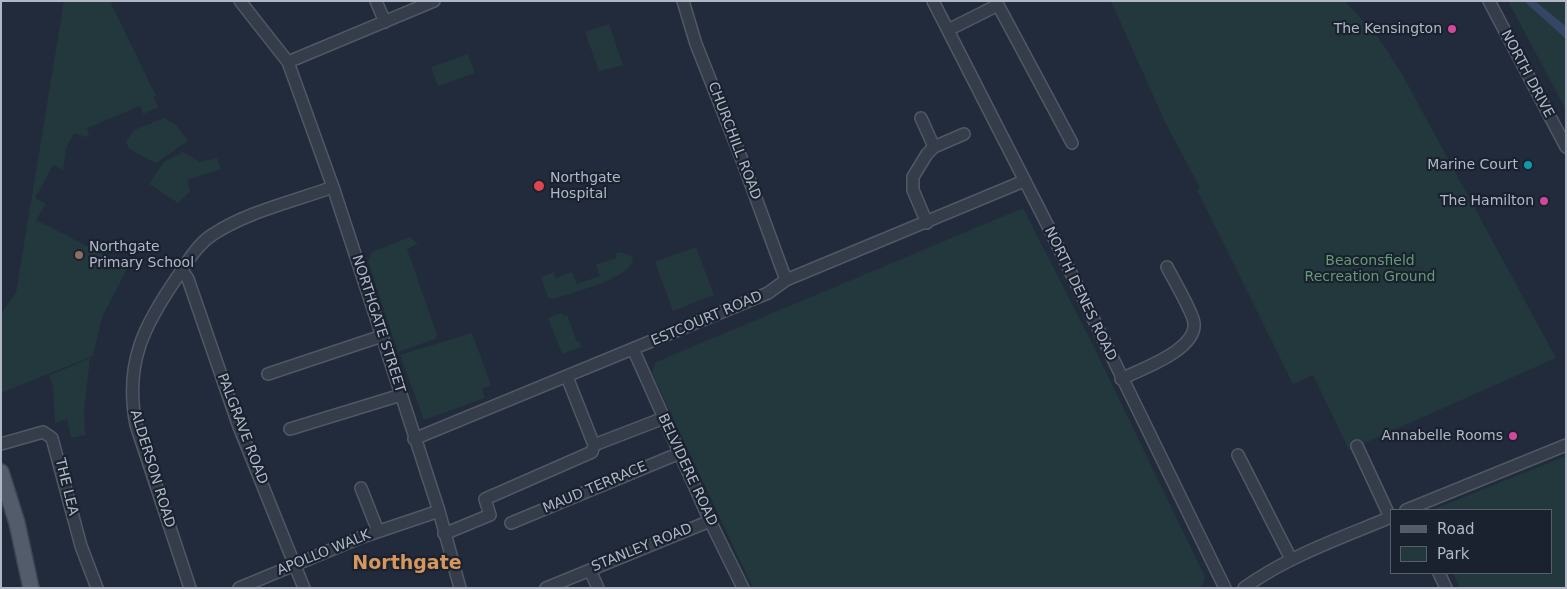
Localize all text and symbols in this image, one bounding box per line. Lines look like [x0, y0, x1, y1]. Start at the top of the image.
place label: The Kensington [1334, 21, 1442, 37]
marker: The Kensington [1446, 23, 1458, 35]
street label: NORTH DRIVE [1497, 27, 1557, 121]
street label: CHURCHILL ROAD [704, 80, 764, 202]
place label: Marine Court [1427, 157, 1518, 173]
marker: Marine Court [1522, 159, 1534, 171]
place label: Northgate Hospital [550, 170, 621, 202]
marker: Northgate Hospital [532, 179, 546, 193]
place label: The Hamilton [1440, 193, 1534, 209]
marker: The Hamilton [1538, 195, 1550, 207]
street label: NORTH DENES ROAD [1040, 224, 1120, 364]
place label: Northgate Primary School [89, 239, 194, 272]
marker: Northgate Primary School [73, 249, 85, 261]
street label: NORTHGATE STREET [348, 253, 408, 395]
park label: Beaconsfield Recreation Ground [1305, 253, 1435, 286]
street label: ESTCOURT ROAD [649, 288, 765, 350]
street label: PALGRAVE ROAD [213, 371, 271, 487]
street label: ALDERSON ROAD [126, 408, 178, 530]
street label: BELVIDERE ROAD [654, 411, 720, 529]
place label: Annabelle Rooms [1382, 428, 1503, 444]
marker: Annabelle Rooms [1507, 430, 1519, 442]
street label: THE LEA [51, 457, 81, 517]
street label: MAUD TERRACE [540, 459, 650, 517]
legend [1390, 509, 1552, 574]
street label: STANLEY ROAD [589, 520, 695, 576]
text: Road [1437, 520, 1475, 538]
street label: APOLLO WALK [275, 527, 373, 579]
text: Park [1437, 545, 1469, 563]
district label: Northgate [352, 553, 462, 575]

